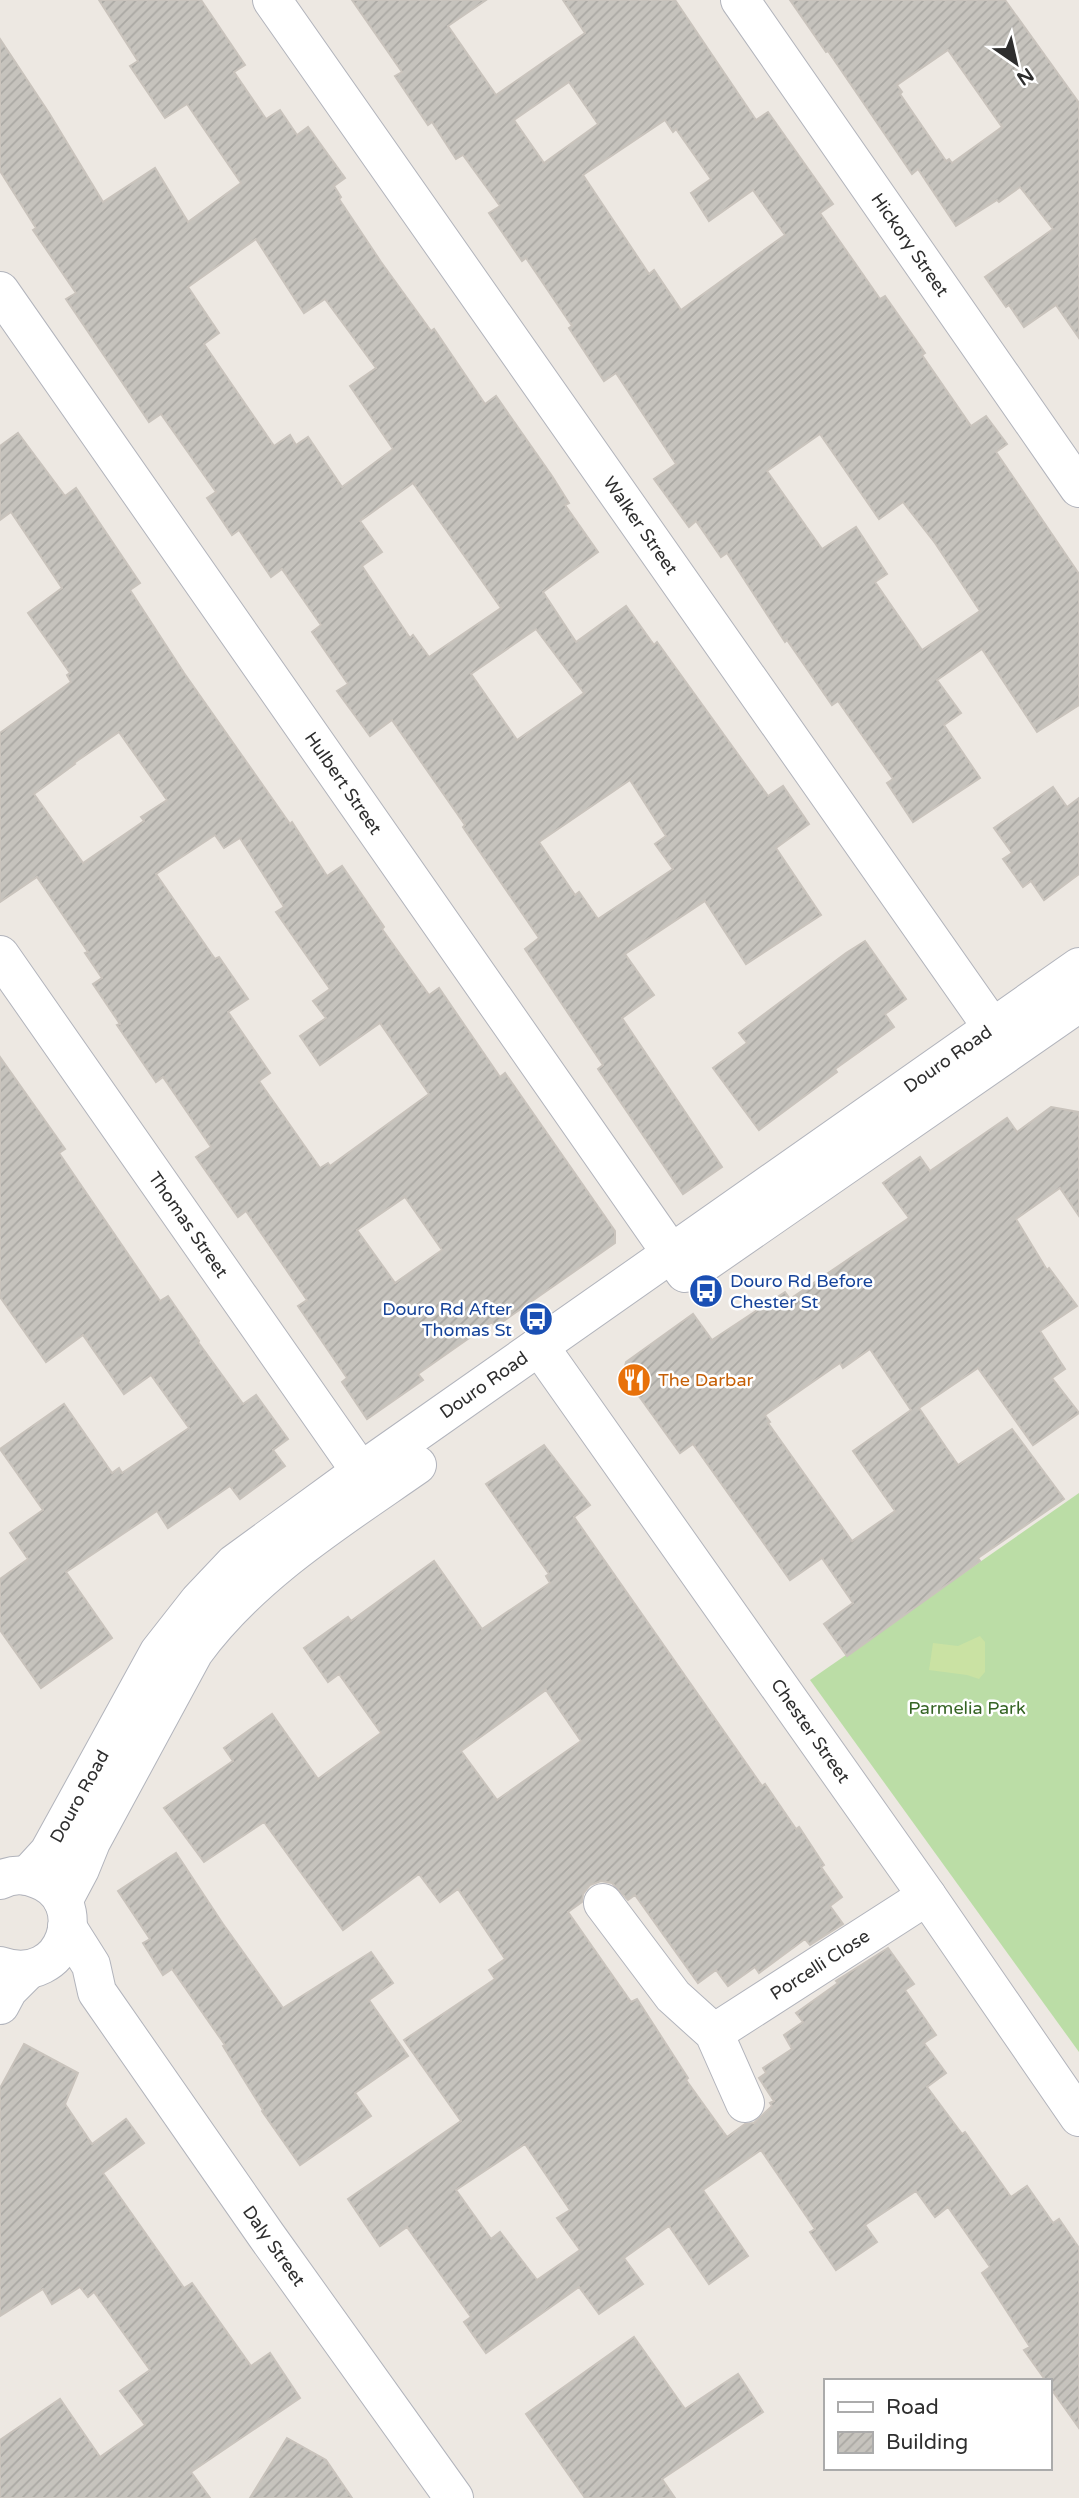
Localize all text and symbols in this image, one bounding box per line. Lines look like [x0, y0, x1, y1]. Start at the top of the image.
north arrow [981, 28, 1051, 98]
text: N [1012, 63, 1037, 90]
street label: Hickory Street [866, 189, 954, 301]
street label: Walker Street [599, 472, 683, 579]
street label: Hulbert Street [300, 727, 387, 839]
street label: Douro Road [900, 1021, 996, 1098]
street label: Thomas Street [144, 1167, 233, 1282]
place label: Douro Rd Before Chester St [730, 1270, 873, 1313]
bus stop icon: Douro Rd Before Chester St [687, 1272, 725, 1310]
place label: Douro Rd After Thomas St [382, 1298, 512, 1341]
bus stop icon: Douro Rd After Thomas St [517, 1300, 555, 1338]
street label: Douro Road [436, 1346, 532, 1423]
restaurant icon: The Darbar [615, 1361, 653, 1399]
place label: The Darbar [658, 1369, 754, 1391]
street label: Chester Street [766, 1675, 855, 1787]
park label: Parmelia Park [908, 1697, 1026, 1719]
street label: Douro Road [45, 1746, 114, 1847]
street label: Porcelli Close [766, 1925, 874, 2005]
street label: Daly Street [238, 2201, 310, 2291]
legend [824, 2379, 1051, 2470]
text: Road [886, 2395, 939, 2420]
text: Building [886, 2430, 968, 2455]

